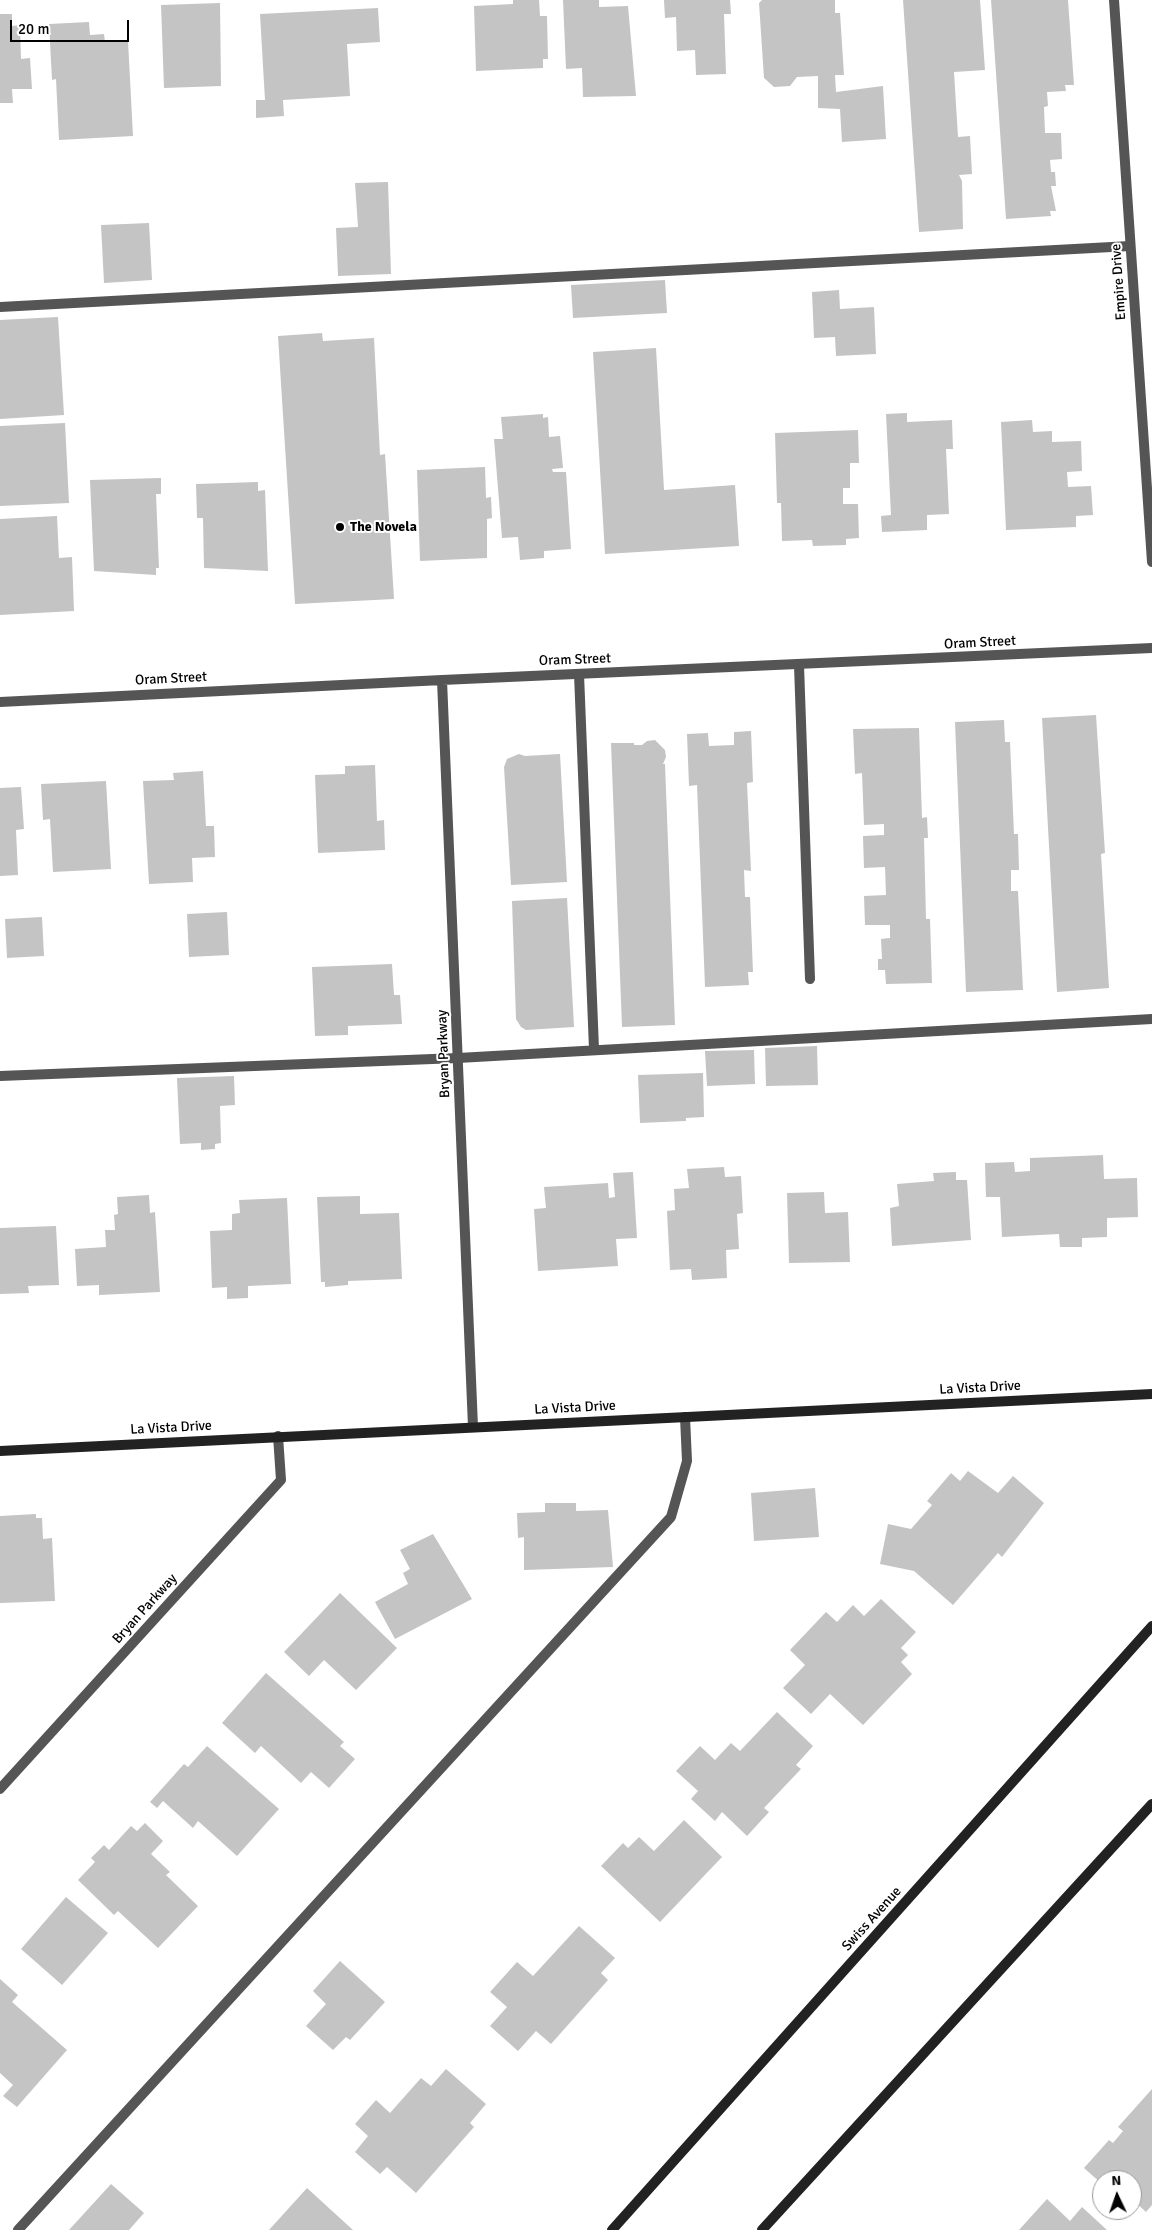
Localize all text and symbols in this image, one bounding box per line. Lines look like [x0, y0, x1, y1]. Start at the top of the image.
scale bar [12, 10, 131, 42]
text: 20 m [18, 20, 49, 38]
street label: Empire Drive [1108, 243, 1130, 321]
place label: The Novela [350, 519, 417, 535]
marker: The Novela [334, 521, 346, 533]
street label: Oram Street [944, 633, 1016, 653]
street label: Oram Street [539, 650, 611, 670]
street label: Oram Street [135, 669, 207, 689]
street label: Bryan Parkway [434, 1010, 454, 1098]
street label: La Vista Drive [939, 1377, 1021, 1399]
street label: La Vista Drive [534, 1397, 616, 1419]
street label: La Vista Drive [130, 1417, 212, 1439]
street label: Bryan Parkway [109, 1571, 181, 1647]
street label: Swiss Avenue [839, 1883, 905, 1955]
north arrow [1092, 2170, 1142, 2220]
text: N [1111, 2172, 1122, 2189]

